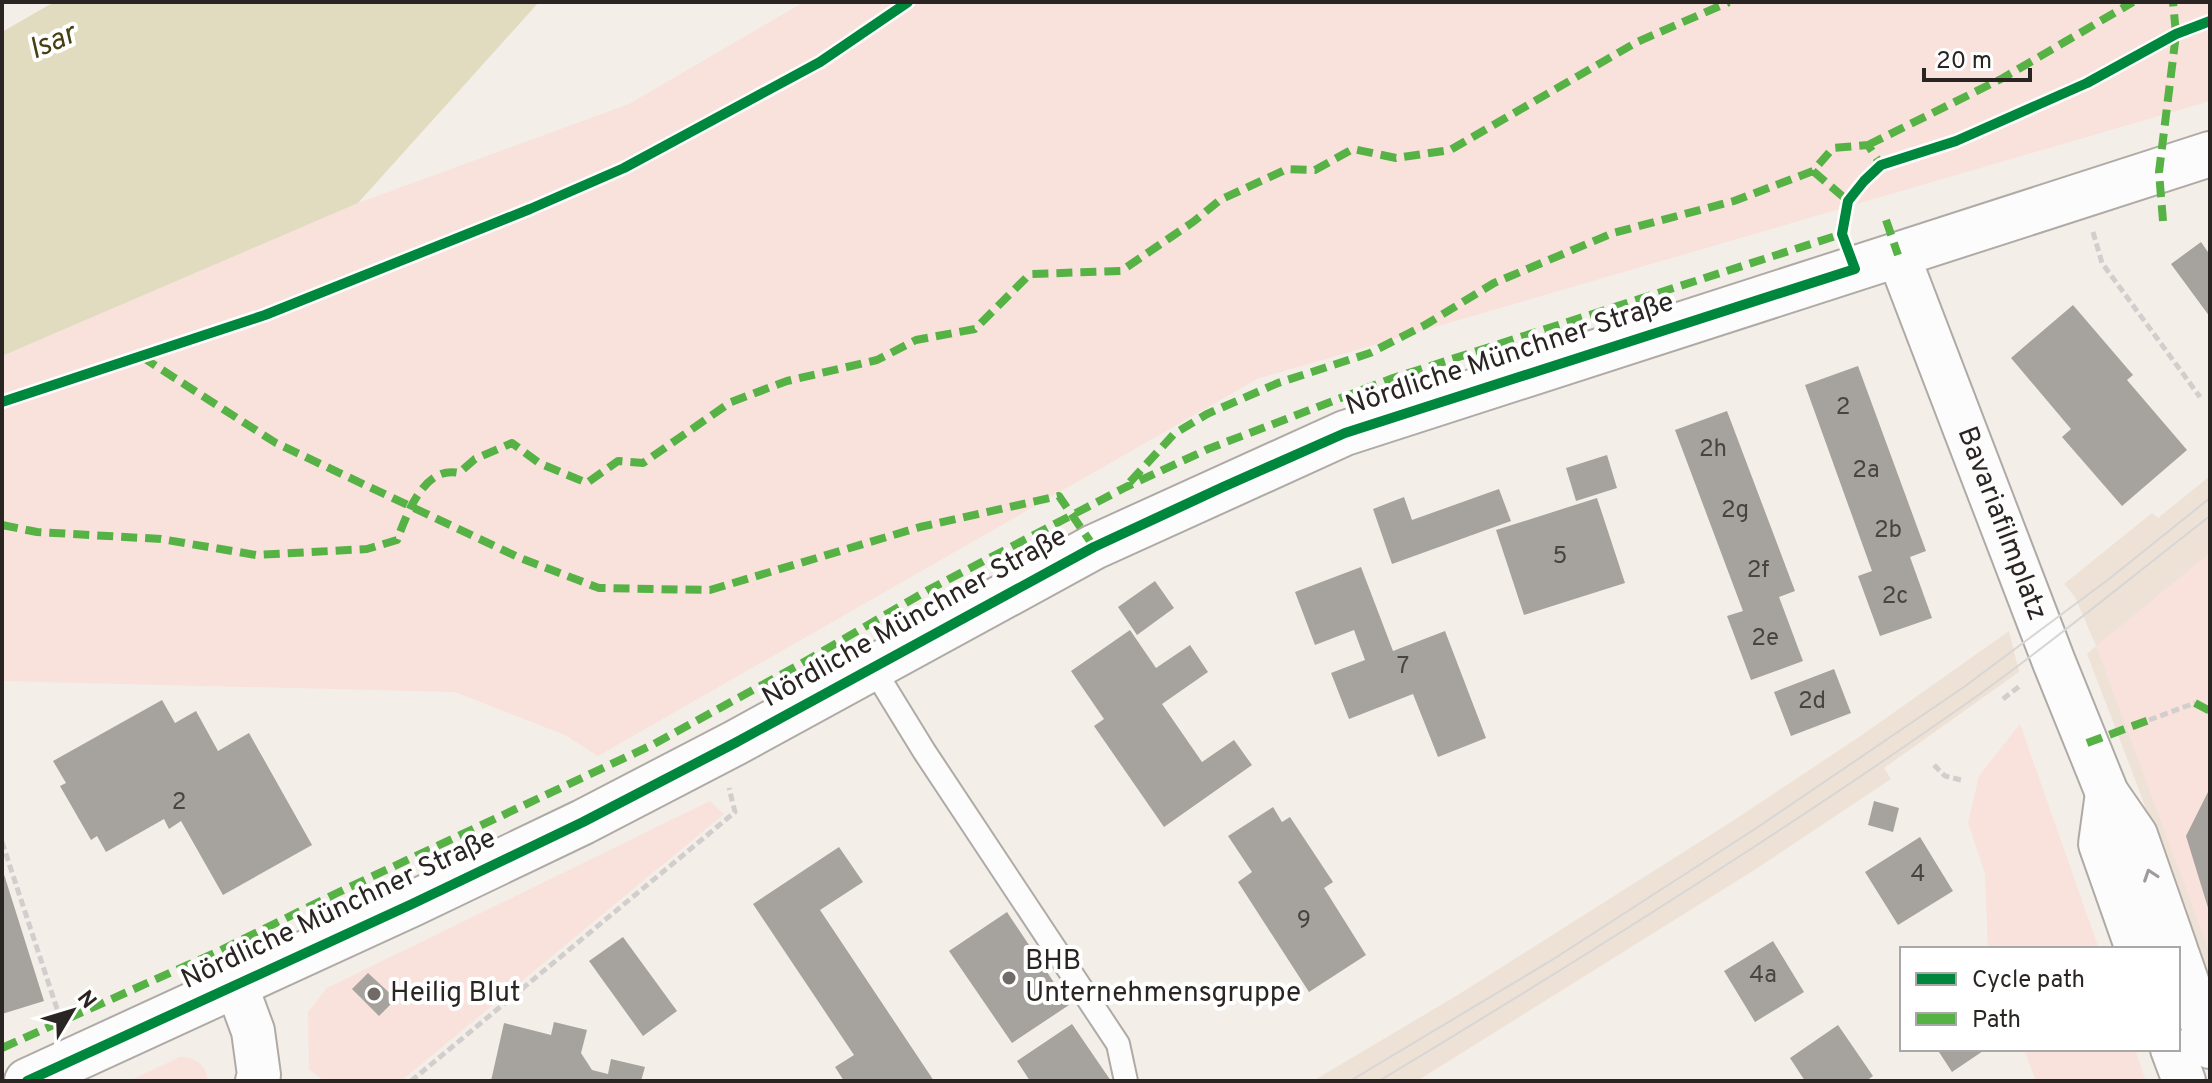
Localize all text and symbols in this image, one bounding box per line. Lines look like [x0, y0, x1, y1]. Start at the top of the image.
water label: Isar [24, 16, 85, 69]
scale bar [1924, 32, 2030, 82]
text: 20 m [1936, 47, 1992, 77]
street label: Nördliche Münchner Straße [1341, 285, 1679, 425]
house number: 2 [1836, 393, 1850, 423]
street label: Bavariafilmplatz [1948, 422, 2055, 626]
house number: 2h [1699, 435, 1727, 465]
house number: 2a [1852, 456, 1880, 486]
house number: 2g [1721, 496, 1749, 526]
house number: 2b [1874, 516, 1902, 546]
street label: Nördliche Münchner Straße [756, 519, 1074, 717]
house number: 5 [1553, 542, 1567, 572]
house number: 2f [1747, 556, 1769, 586]
house number: 2c [1882, 582, 1908, 612]
house number: 2e [1751, 624, 1779, 654]
house number: 7 [1397, 652, 1409, 682]
house number: 2d [1798, 687, 1826, 717]
house number: 2 [172, 788, 186, 818]
street label: Nördliche Münchner Straße [176, 821, 502, 999]
house number: 4 [1911, 860, 1925, 890]
one-way arrow [2144, 869, 2160, 883]
house number: 9 [1297, 906, 1311, 936]
place label: BHB Unternehmensgruppe [1025, 944, 1301, 1012]
legend [1900, 947, 2180, 1051]
house number: 4a [1749, 961, 1777, 991]
text: Cycle path [1972, 966, 2085, 996]
marker: BHB Unternehmensgruppe [1000, 969, 1018, 987]
north arrow [32, 971, 112, 1051]
place label: Heilig Blut [390, 976, 521, 1012]
marker: Heilig Blut [365, 985, 383, 1003]
text: N [70, 986, 101, 1015]
text: Path [1972, 1006, 2021, 1036]

